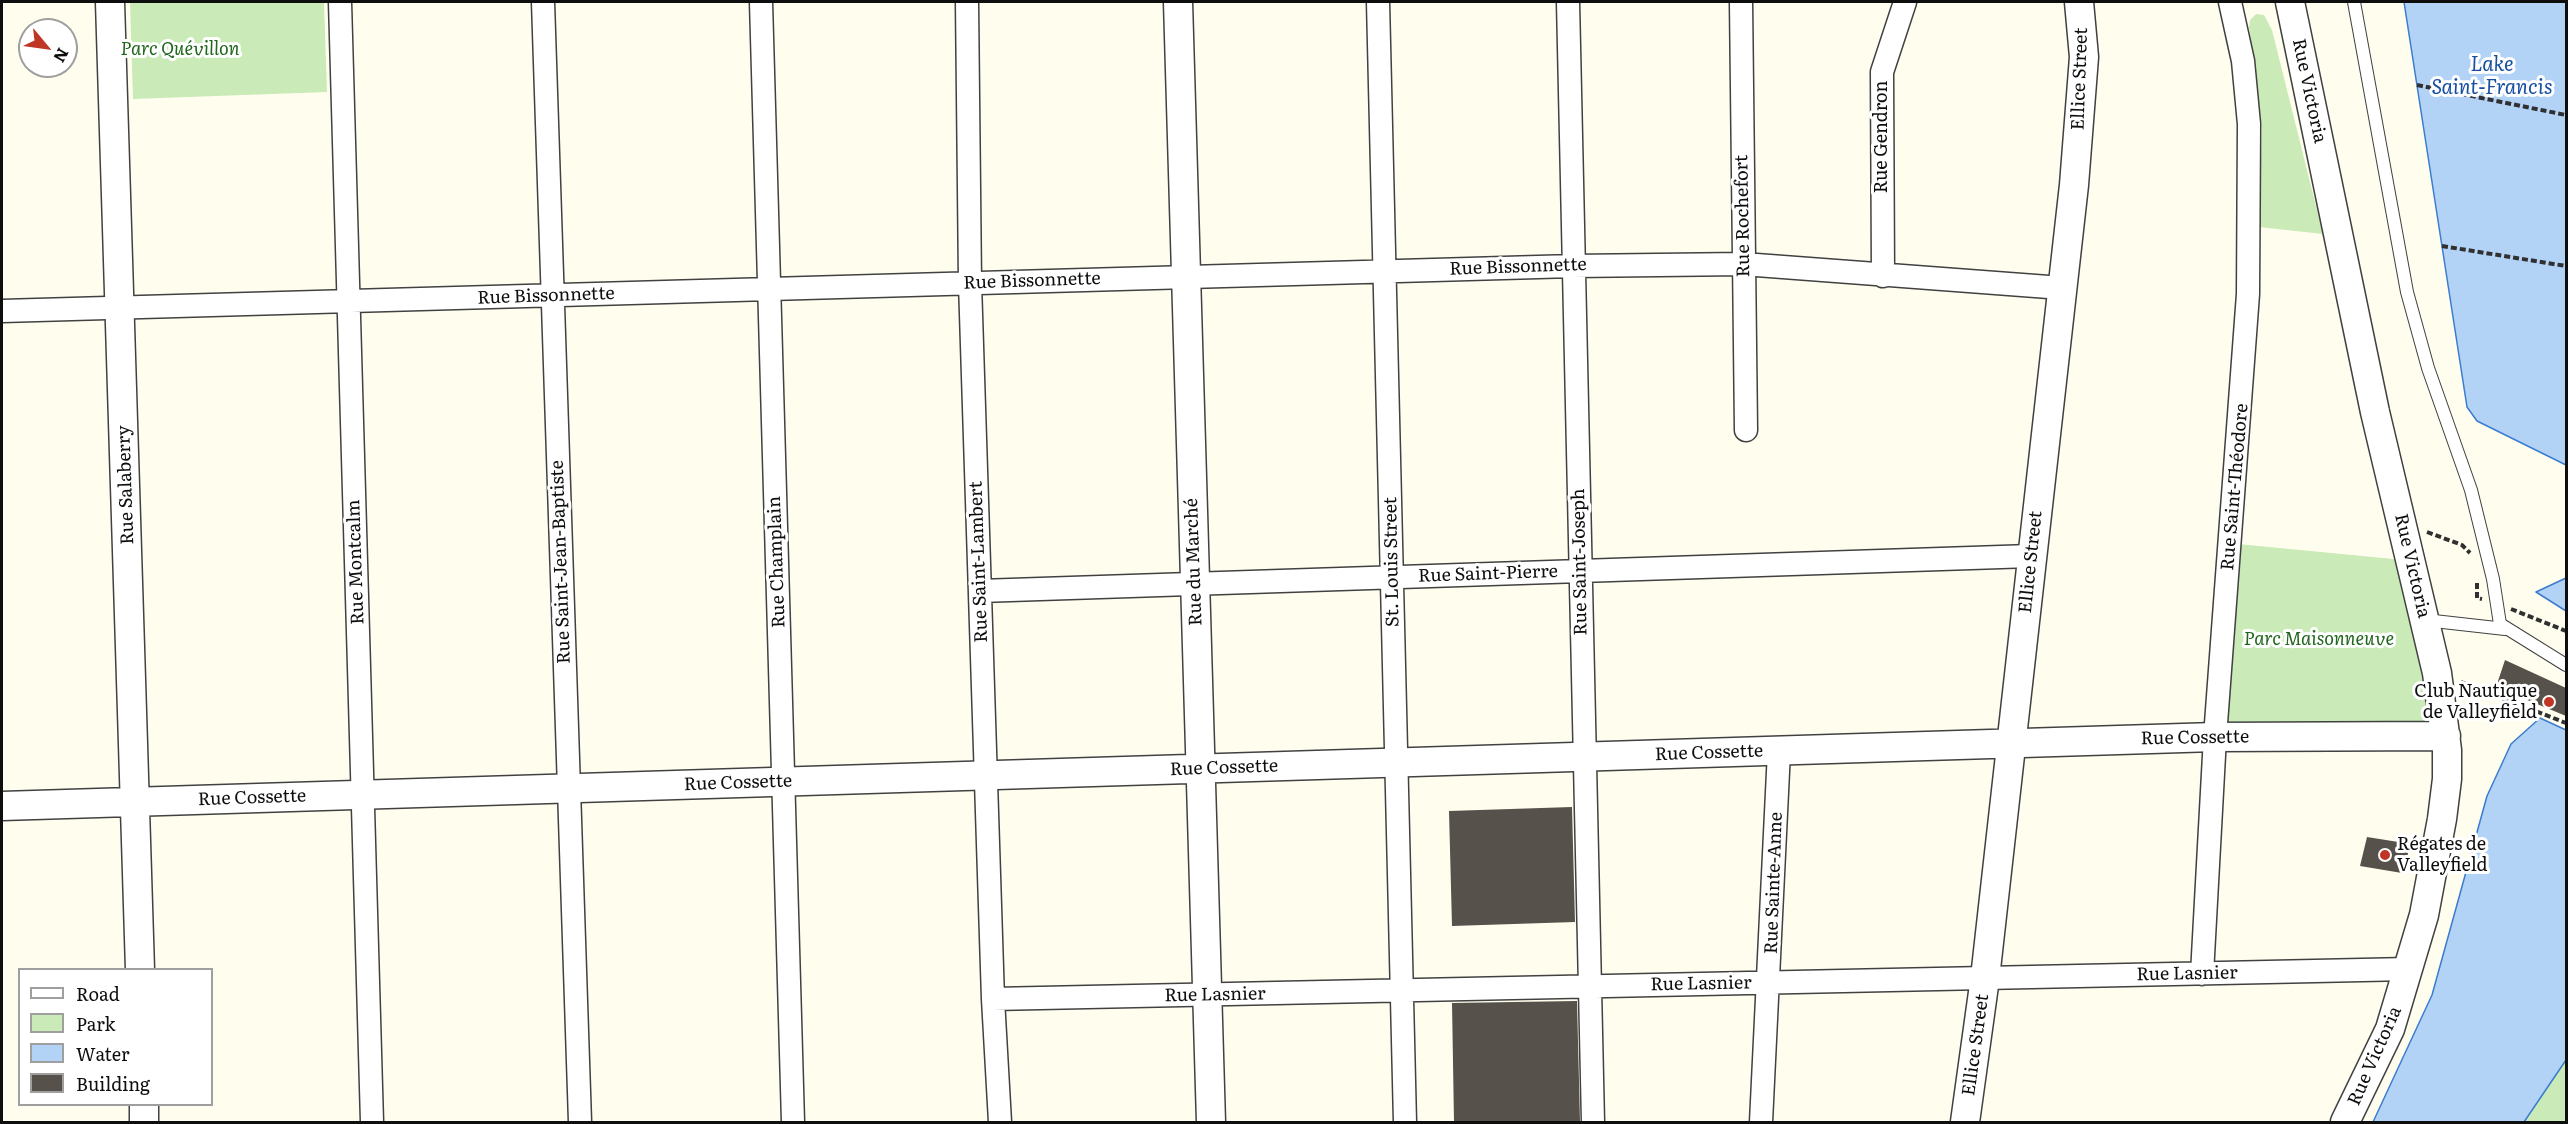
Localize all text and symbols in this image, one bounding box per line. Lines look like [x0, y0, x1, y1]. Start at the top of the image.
north arrow [18, 18, 78, 78]
street label: Ellice Street [2067, 27, 2093, 131]
street label: Rue Victoria [2287, 37, 2331, 145]
park label: Parc Quévillon [121, 39, 239, 61]
text: N [48, 44, 76, 67]
water label: Lake Saint-Francis [2431, 53, 2553, 100]
street label: Rue Gendron [1871, 81, 1893, 193]
street label: Rue Rochefort [1731, 155, 1755, 277]
street label: Rue Bissonnette [1449, 254, 1587, 280]
street label: Rue Bissonnette [963, 268, 1101, 294]
street label: Rue Bissonnette [477, 283, 615, 309]
street label: Rue Saint-Théodore [2217, 403, 2253, 571]
street label: Rue Salaberry [113, 425, 139, 545]
street label: Rue Saint-Jean-Baptiste [547, 460, 575, 664]
street label: Rue Saint-Lambert [965, 481, 993, 643]
street label: Rue Saint-Joseph [1568, 488, 1592, 636]
street label: Rue Champlain [764, 496, 790, 628]
street label: St. Louis Street [1380, 497, 1404, 627]
street label: Rue du Marché [1181, 498, 1207, 626]
street label: Rue Montcalm [343, 499, 369, 625]
street label: Ellice Street [2015, 510, 2047, 614]
street label: Rue Victoria [2390, 512, 2434, 620]
street label: Rue Saint-Pierre [1418, 561, 1558, 587]
park label: Parc Maisonneuve [2244, 629, 2394, 651]
place label: Club Nautique de Valleyfield [2414, 681, 2537, 724]
marker: Club Nautique de Valleyfield [2542, 695, 2556, 709]
street label: Rue Cossette [2141, 726, 2249, 750]
street label: Rue Cossette [1654, 740, 1764, 766]
street label: Rue Cossette [1169, 755, 1279, 781]
street label: Rue Cossette [683, 770, 793, 796]
street label: Rue Cossette [197, 785, 307, 811]
street label: Rue Sainte-Anne [1761, 811, 1787, 955]
place label: Régates de Valleyfield [2397, 834, 2488, 876]
marker: Régates de Valleyfield [2378, 848, 2392, 862]
street label: Rue Lasnier [2136, 962, 2238, 986]
legend [18, 968, 213, 1106]
street label: Rue Lasnier [1650, 972, 1752, 996]
text: Road [76, 980, 120, 1007]
street label: Rue Lasnier [1164, 983, 1266, 1007]
street label: Ellice Street [1958, 993, 1994, 1097]
street label: Rue Victoria [2344, 1003, 2406, 1109]
text: Park [76, 1010, 115, 1037]
text: Water [76, 1040, 129, 1067]
text: Building [76, 1070, 150, 1097]

